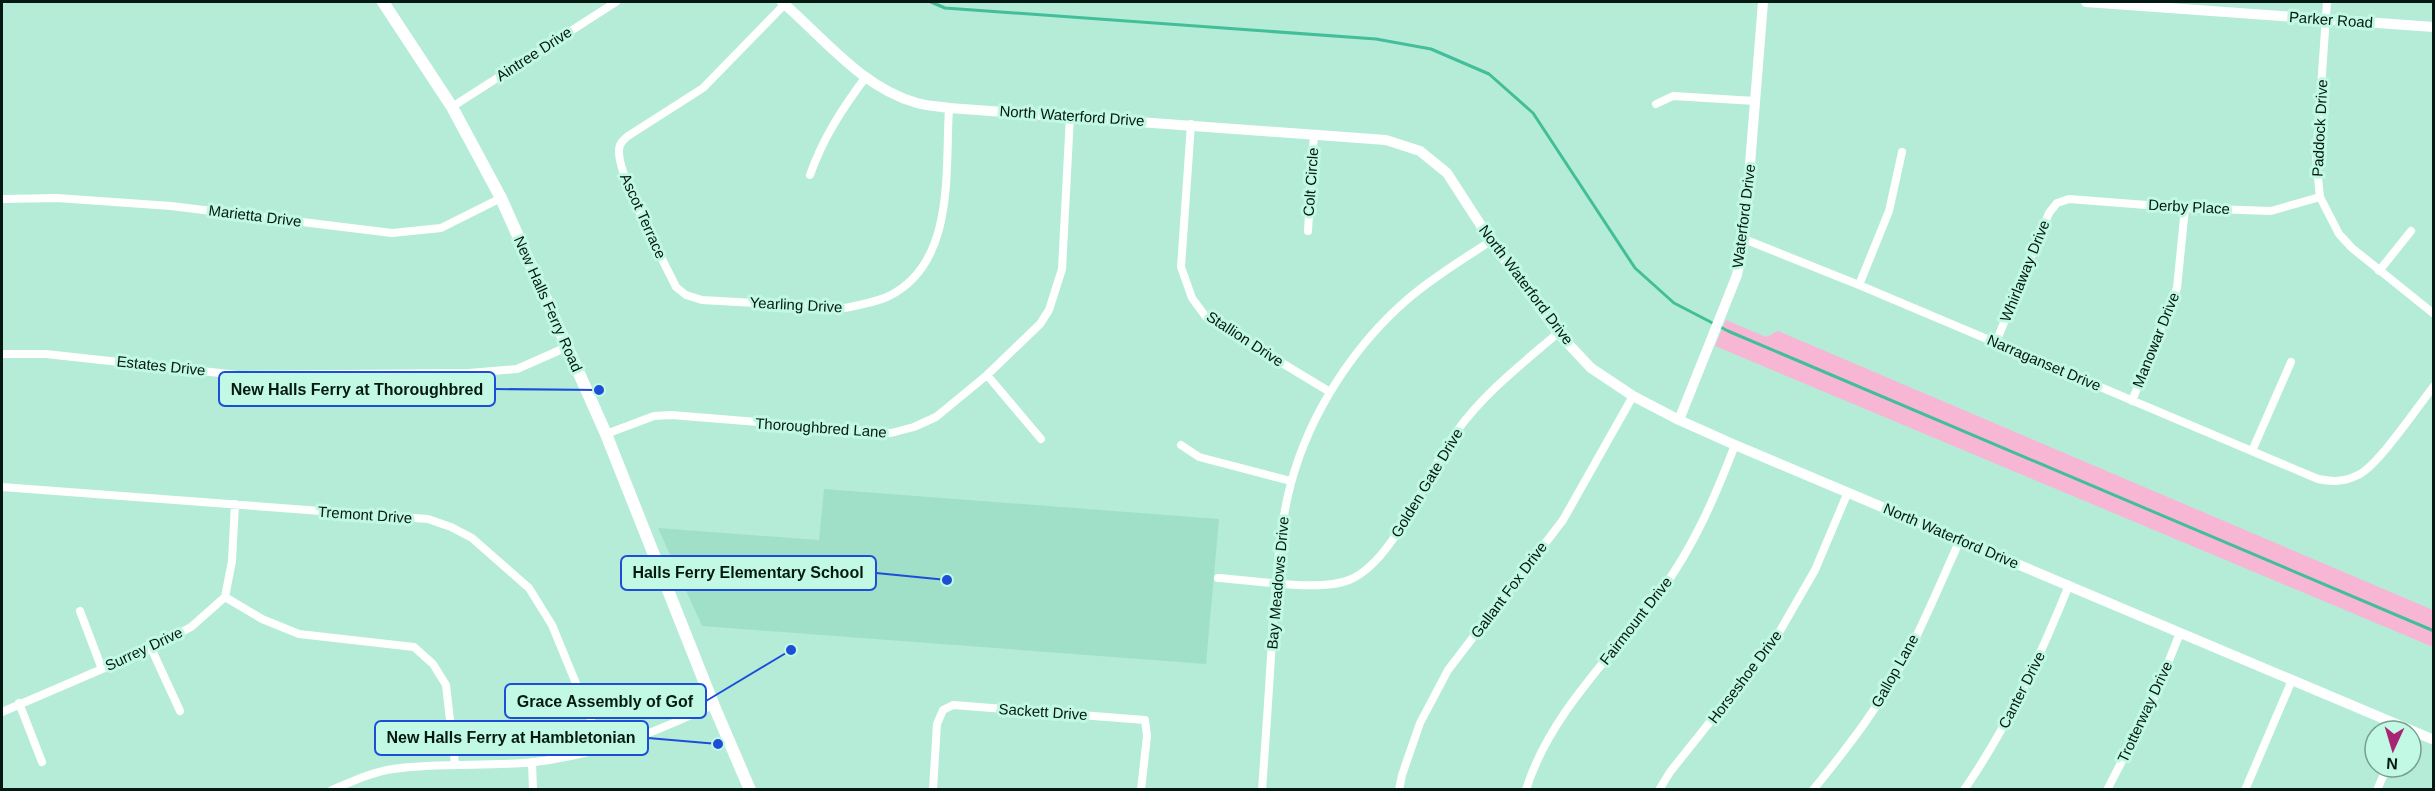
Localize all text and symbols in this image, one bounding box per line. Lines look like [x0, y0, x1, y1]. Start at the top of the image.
street label: Parker Road [2288, 8, 2374, 31]
street label: Aintree Drive [493, 23, 575, 84]
street label: Paddock Drive [2308, 79, 2331, 177]
street label: North Waterford Drive [999, 102, 1145, 129]
street label: Colt Circle [1300, 147, 1321, 217]
street label: Waterford Drive [1729, 163, 1758, 269]
street label: Ascot Terrace [617, 171, 670, 261]
street label: Derby Place [2148, 196, 2230, 217]
street label: Marietta Drive [208, 201, 302, 230]
street label: Whirlaway Drive [1996, 217, 2053, 324]
street label: North Waterford Drive [1476, 222, 1577, 348]
street label: New Halls Ferry Road [511, 233, 586, 374]
street label: Manowar Drive [2129, 290, 2182, 390]
street label: Yearling Drive [749, 294, 843, 315]
street label: Stallion Drive [1204, 307, 1287, 370]
street label: Narraganset Drive [1985, 331, 2104, 394]
street label: Estates Drive [116, 352, 206, 379]
callout: New Halls Ferry at Thoroughbred [219, 372, 495, 406]
text: New Halls Ferry at Thoroughbred [231, 381, 483, 398]
street label: Thoroughbred Lane [755, 414, 887, 441]
street label: Golden Gate Drive [1387, 425, 1466, 540]
street label: North Waterford Drive [1881, 499, 2021, 572]
street label: Tremont Drive [317, 503, 413, 526]
street label: Bay Meadows Drive [1263, 516, 1292, 650]
street label: Gallant Fox Drive [1467, 538, 1550, 641]
callout: Halls Ferry Elementary School [621, 556, 876, 590]
text: Halls Ferry Elementary School [632, 564, 864, 581]
street label: Fairmount Drive [1596, 573, 1675, 668]
street label: Surrey Drive [102, 623, 185, 674]
street label: Horseshoe Drive [1704, 627, 1785, 726]
street label: Gallop Lane [1868, 631, 1922, 710]
street label: Canter Drive [1995, 648, 2048, 731]
street label: Trotterway Drive [2114, 659, 2175, 765]
callout: Grace Assembly of Gof [505, 684, 706, 718]
text: Grace Assembly of Gof [517, 693, 694, 710]
street label: Sackett Drive [998, 700, 1088, 723]
north arrow [2363, 719, 2423, 779]
callout: New Halls Ferry at Hambletonian [375, 721, 648, 755]
text: New Halls Ferry at Hambletonian [387, 729, 635, 746]
text: N [2386, 755, 2398, 772]

